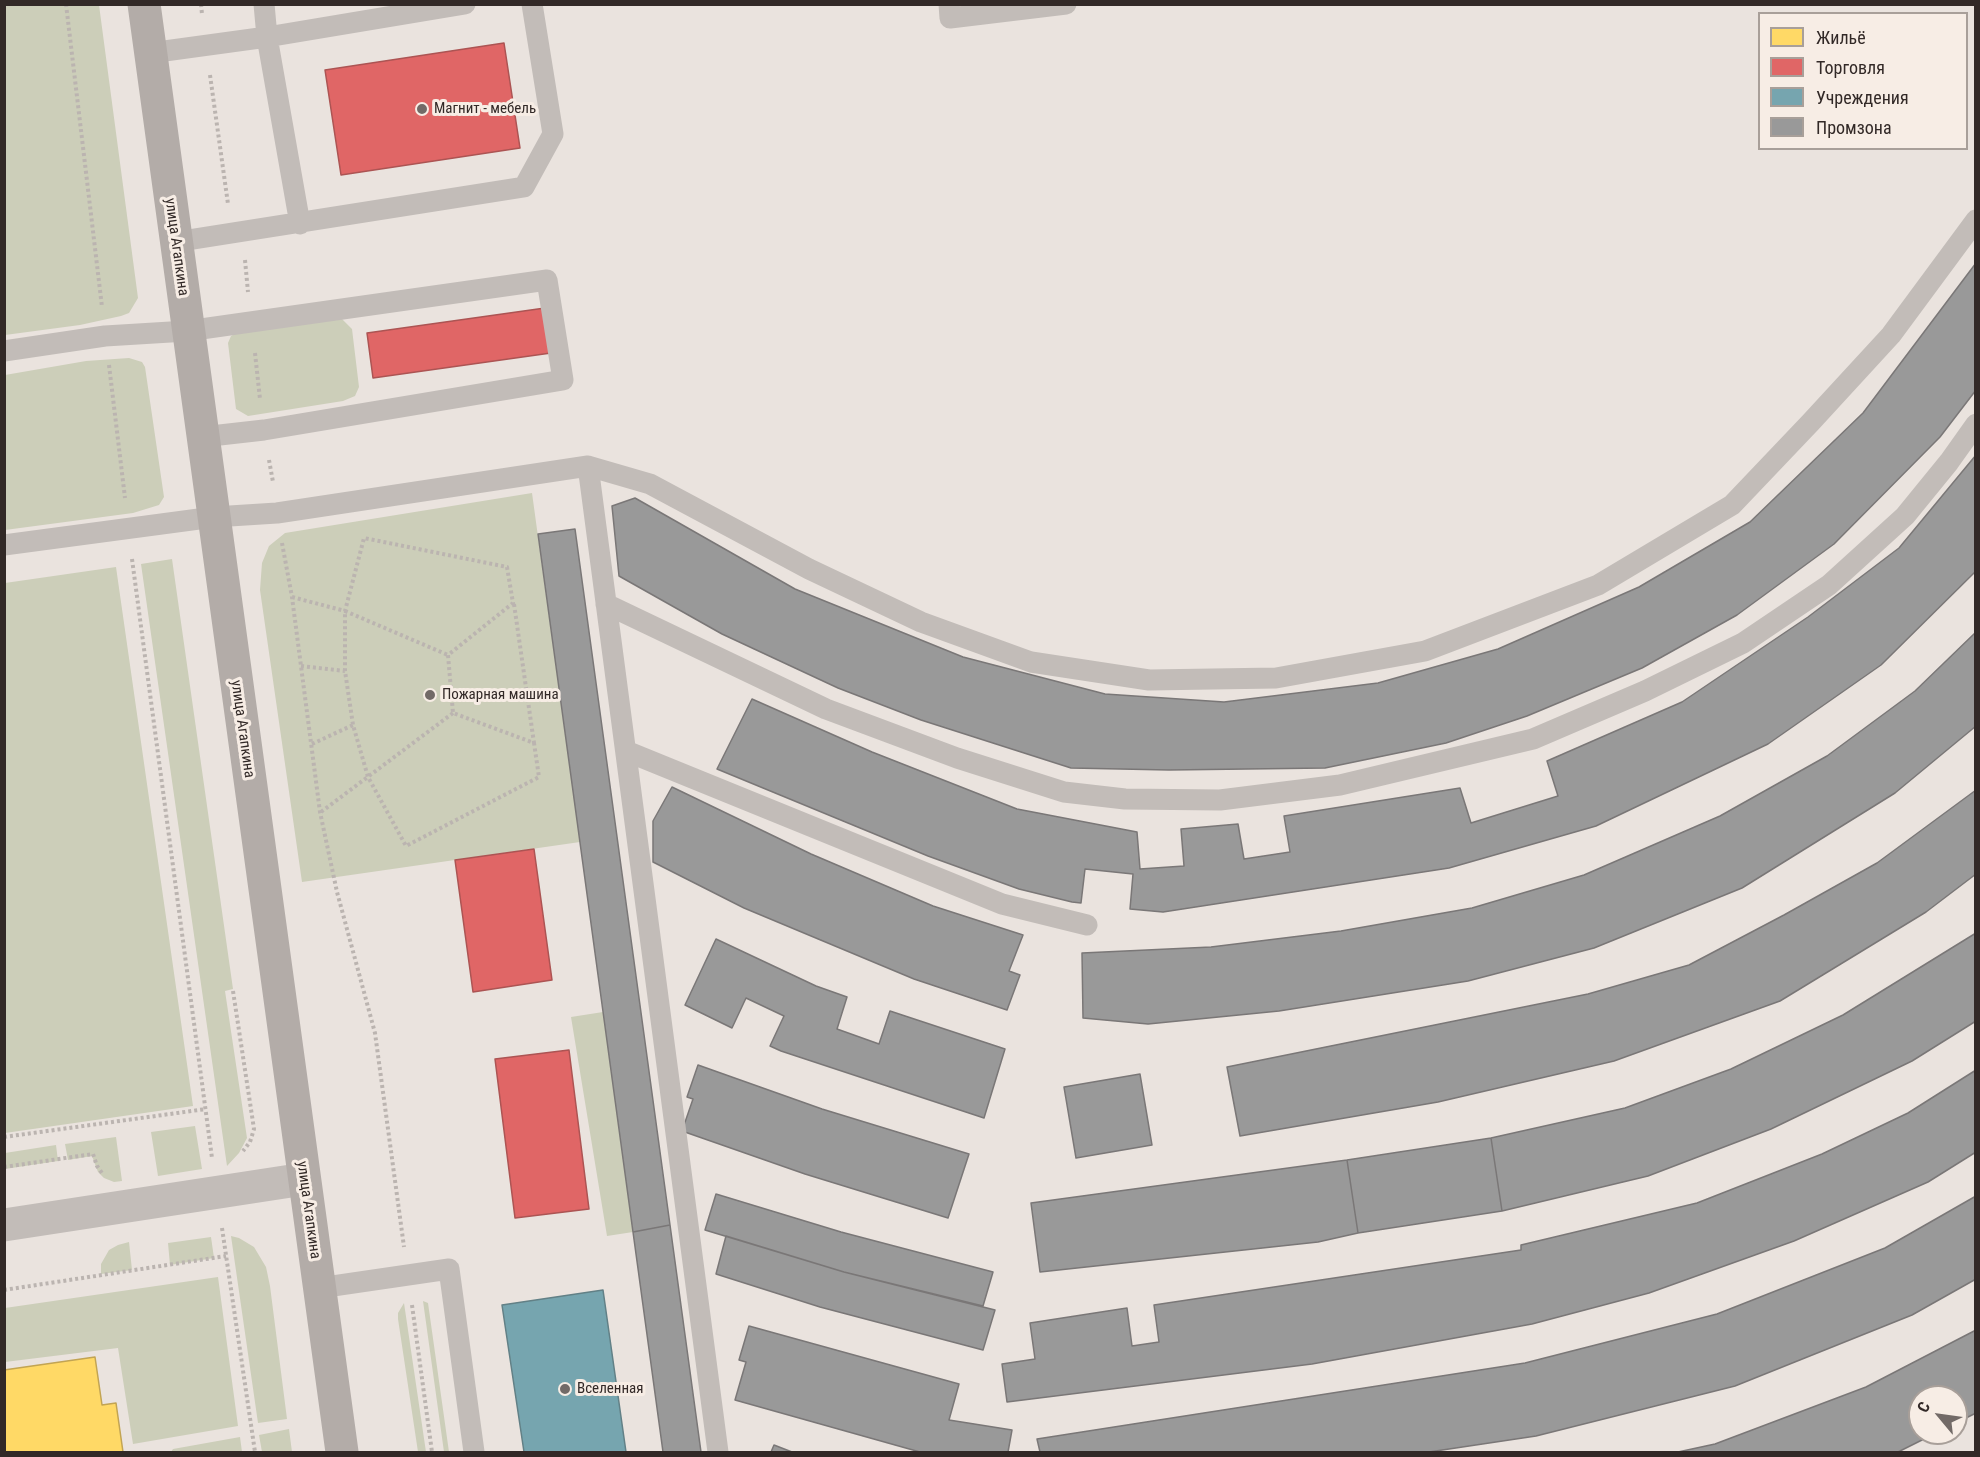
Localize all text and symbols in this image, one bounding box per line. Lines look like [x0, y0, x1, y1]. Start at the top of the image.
legend [1758, 12, 1968, 150]
text: Жильё [1816, 27, 1866, 48]
text: Торговля [1816, 57, 1885, 78]
text: Учреждения [1816, 87, 1909, 108]
place label: Магнит - мебель [434, 100, 536, 118]
marker: Магнит - мебель [415, 102, 429, 116]
text: Промзона [1816, 117, 1892, 138]
street label: улица Агапкина [160, 197, 192, 297]
street label: улица Агапкина [226, 679, 258, 779]
place label: Пожарная машина [442, 686, 559, 704]
marker: Пожарная машина [423, 688, 437, 702]
street label: улица Агапкина [292, 1160, 324, 1260]
place label: Вселенная [577, 1380, 644, 1398]
marker: Вселенная [558, 1382, 572, 1396]
north arrow [1908, 1385, 1968, 1445]
text: С [1913, 1398, 1934, 1416]

